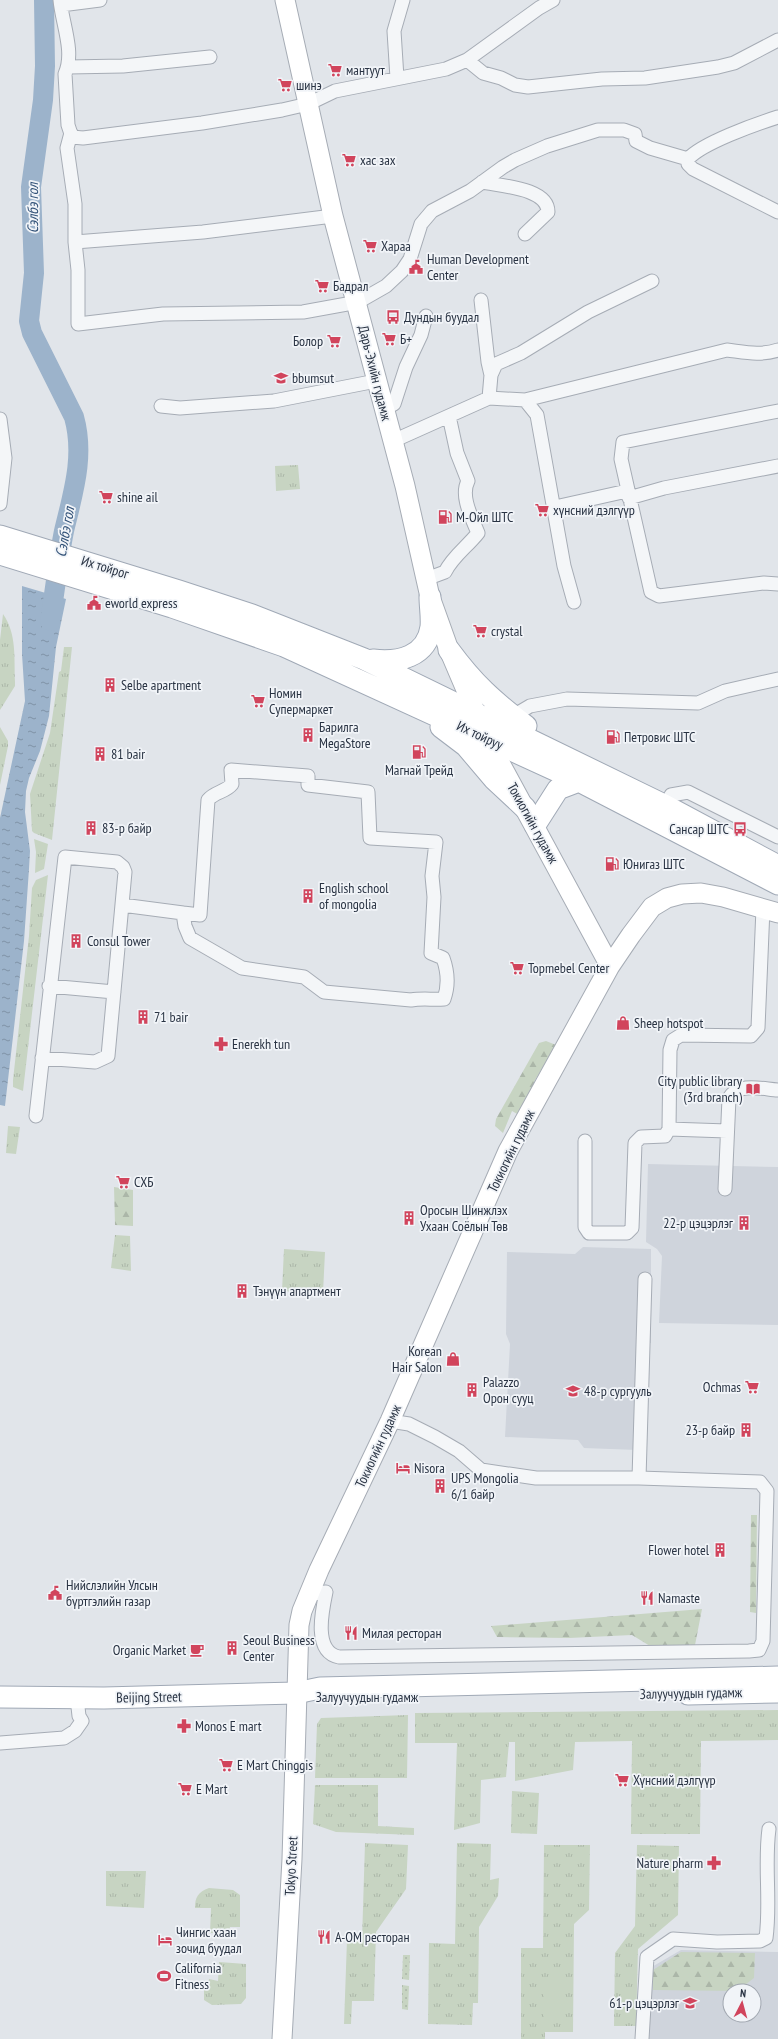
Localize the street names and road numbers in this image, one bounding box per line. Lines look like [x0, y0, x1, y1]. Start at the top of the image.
street label: Дарь-Эхийн гудамж [354, 323, 396, 423]
street label: Их тойрог [79, 551, 132, 583]
street label: Их тойруу [454, 716, 507, 754]
street label: Токиогийн гудамж [503, 779, 563, 867]
street label: Токиогийн гудамж [483, 1106, 539, 1195]
street label: Токиогийн гудамж [351, 1401, 405, 1490]
street label: Залуучуудын гудамж [640, 1683, 743, 1703]
street label: Beijing Street [116, 1687, 182, 1707]
street label: Залуучуудын гудамж [316, 1688, 419, 1706]
street label: Tokyo Street [280, 1836, 302, 1896]

